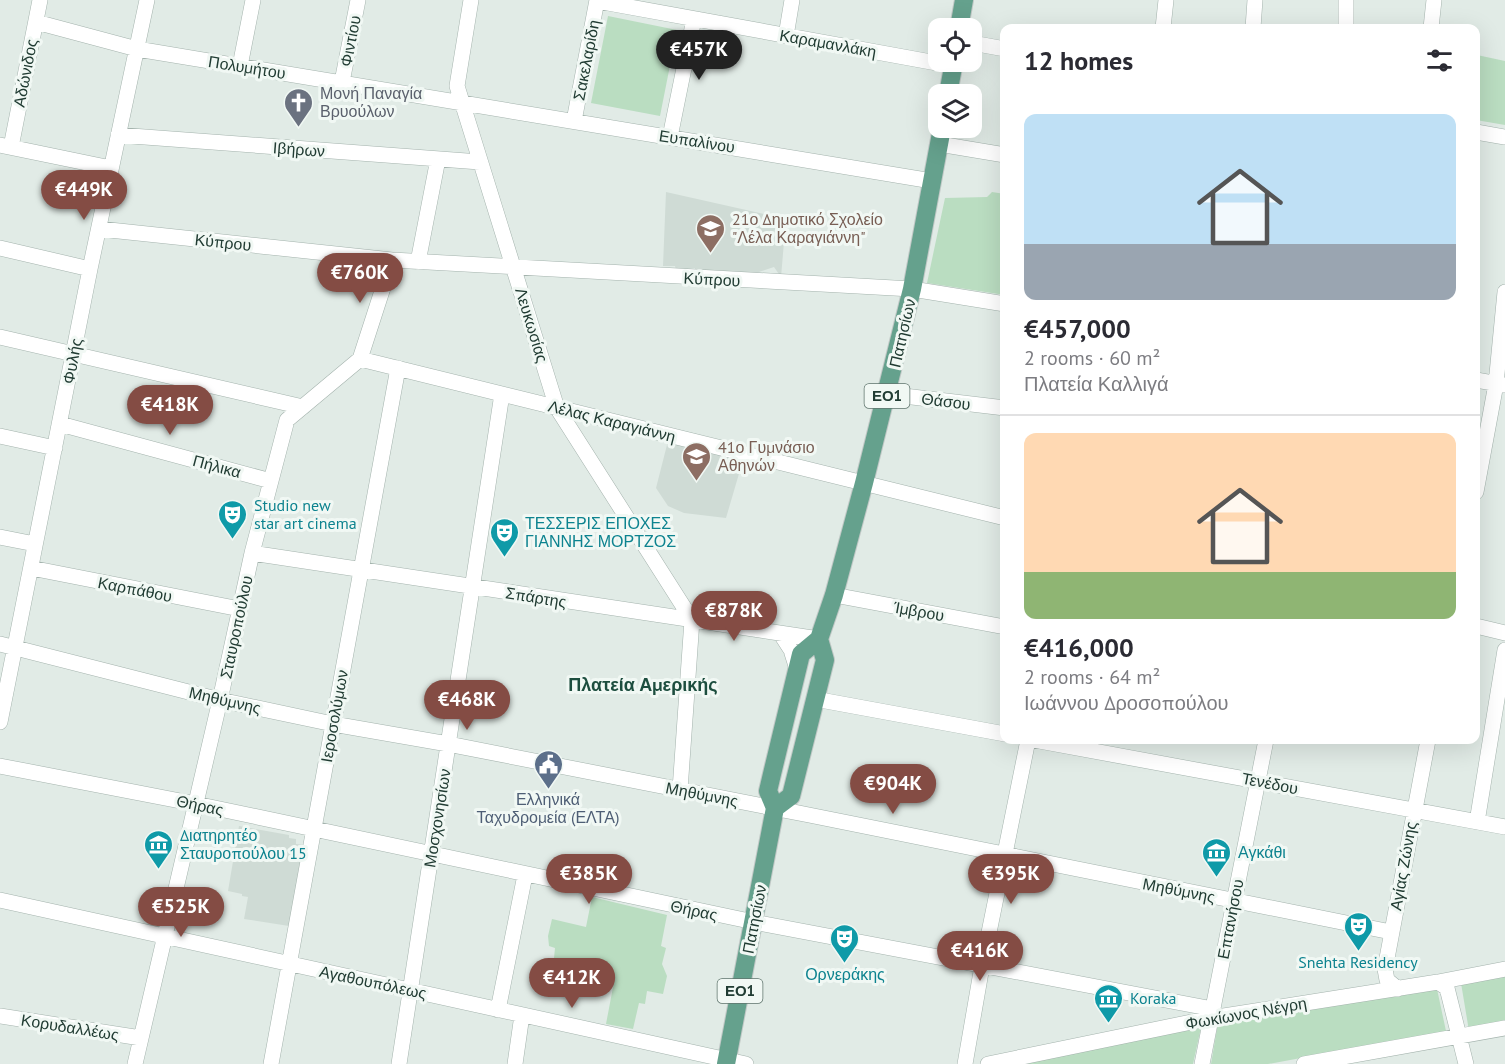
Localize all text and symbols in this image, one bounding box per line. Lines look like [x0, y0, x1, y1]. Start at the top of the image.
street label: Φιντίου [335, 14, 365, 68]
street label: Σακελαρίδη [568, 18, 604, 102]
map controls [928, 18, 982, 138]
button: locate [928, 18, 982, 72]
street label: Καραμανλάκη [778, 25, 878, 61]
pin: €457K [657, 30, 741, 81]
text: €457K [670, 36, 728, 62]
street label: Αδώνιδος [9, 37, 41, 109]
text: 12 homes [1024, 44, 1133, 77]
icon: filters [1423, 44, 1456, 77]
street label: Πολυμήτου [207, 51, 287, 83]
place label: Μονή Παναγία Βρυούλων [320, 83, 422, 121]
button: layers [928, 84, 982, 138]
church icon: Μονή Παναγία Βρυούλων [283, 86, 315, 128]
street label: Ευπαλίνου [658, 125, 736, 157]
street label: Ιβήρων [272, 137, 326, 161]
icon: home [1186, 153, 1294, 261]
pin: €449K [42, 170, 126, 221]
text: €449K [55, 176, 113, 202]
place label: 21ο Δημοτικό Σχολείο "Λέλα Καραγιάννη" [732, 209, 883, 247]
school or university icon: 21ο Δημοτικό Σχολείο "Λέλα Καραγιάννη" [695, 212, 727, 254]
street label: Κύπρου [194, 229, 252, 255]
pin: €760K [318, 253, 402, 304]
text: €760K [331, 259, 389, 285]
street label: Κύπρου [683, 268, 741, 290]
street label: Λευκωσίας [511, 285, 553, 365]
street label: Πατησίων [884, 297, 920, 369]
text: €457,000 [1024, 312, 1131, 345]
street label: Φυλής [58, 336, 86, 386]
text: 2 rooms · 60 m² [1024, 345, 1160, 371]
text: Πλατεία Καλλιγά [1024, 371, 1169, 397]
road number: ΕΟ1 [864, 384, 910, 408]
pin: €418K [128, 385, 212, 436]
street label: Θάσου [920, 388, 972, 414]
text: €418K [141, 391, 199, 417]
street label: Λέλας Καραγιάννη [546, 396, 678, 446]
place label: 41ο Γυμνάσιο Αθηνών [718, 437, 815, 475]
school or university icon: 41ο Γυμνάσιο Αθηνών [681, 440, 713, 482]
street label: Πήλικα [191, 450, 243, 482]
icon: home [1186, 472, 1294, 580]
place label: Studio new star art cinema [254, 495, 357, 533]
theatre icon: Studio new star art cinema [217, 498, 249, 540]
place label: ΤΕΣΣΕΡΙΣ ΕΠΟΧΕΣ ΓΙΑΝΝΗΣ ΜΟΡΤΖΟΣ [525, 513, 676, 551]
theatre icon: ΤΕΣΣΕΡΙΣ ΕΠΟΧΕΣ ΓΙΑΝΝΗΣ ΜΟΡΤΖΟΣ [488, 516, 520, 558]
street label: Καρπάθου [96, 572, 174, 606]
street label: Σταυροπούλου [215, 574, 257, 680]
street label: Σπάρτης [504, 582, 568, 612]
pin: €878K [692, 591, 776, 642]
text: €878K [705, 597, 763, 623]
street label: Ίμβρου [891, 597, 946, 625]
text: €416,000 [1024, 631, 1134, 664]
text: 2 rooms · 64 m² [1024, 664, 1160, 690]
street label: Ιεροσολύμων [316, 668, 352, 764]
district label: Πλατεία Αμερικής [568, 673, 718, 696]
pin: €468K [425, 680, 509, 731]
street label: Μηθύμνης [187, 682, 263, 718]
text: €468K [438, 686, 496, 712]
text: Ιωάννου Δροσοπούλου [1024, 690, 1229, 716]
public building icon: Ελληνικά Ταχυδρομεία (ΕΛΤΑ) [532, 748, 564, 790]
pin: €904K [851, 764, 935, 815]
street label: Μοσχονησίων [419, 767, 455, 869]
street label: Τενέδου [1240, 768, 1300, 798]
text: €904K [864, 770, 922, 796]
street label: Μηθύμνης [664, 777, 740, 811]
place label: Ελληνικά Ταχυδρομεία (ΕΛΤΑ) [477, 789, 619, 827]
street label: Θήρας [175, 790, 226, 820]
street label: Αγίας Ζώνης [1385, 820, 1421, 912]
place label: Διατηρητέο Σταυροπούλου 15 [180, 825, 307, 863]
museum icon: Διατηρητέο Σταυροπούλου 15 [143, 828, 175, 870]
museum icon: Αγκάθι [1201, 836, 1233, 878]
place label: Αγκάθι [1238, 842, 1286, 862]
pin: €385K [547, 854, 631, 905]
pin: €395K [969, 854, 1053, 905]
text: €385K [560, 860, 618, 886]
text: €395K [982, 860, 1040, 886]
street label: Μηθύμνης [1141, 873, 1217, 907]
street label: Επτανήσου [1212, 877, 1248, 961]
street label: Πατησίων [738, 883, 770, 955]
pin: €525K [139, 887, 223, 938]
text: €525K [152, 893, 210, 919]
street label: Θήρας [669, 895, 720, 925]
theatre icon: Snehta Residency [1342, 910, 1374, 952]
theatre icon: Ορνεράκης [829, 922, 861, 964]
pin: €416K [938, 931, 1022, 982]
text: €416K [951, 937, 1009, 963]
place label: Snehta Residency [1298, 952, 1418, 972]
pin: €412K [530, 958, 614, 1009]
street label: Αγαθουπόλεως [318, 961, 429, 1003]
text: €412K [543, 964, 601, 990]
place label: Ορνεράκης [805, 964, 885, 984]
road number: ΕΟ1 [718, 979, 762, 1003]
museum icon: Koraka [1093, 982, 1125, 1024]
place label: Koraka [1130, 988, 1177, 1008]
street label: Φωκίωνος Νέγρη [1184, 992, 1308, 1034]
street label: Κορυδαλλέως [20, 1009, 121, 1045]

